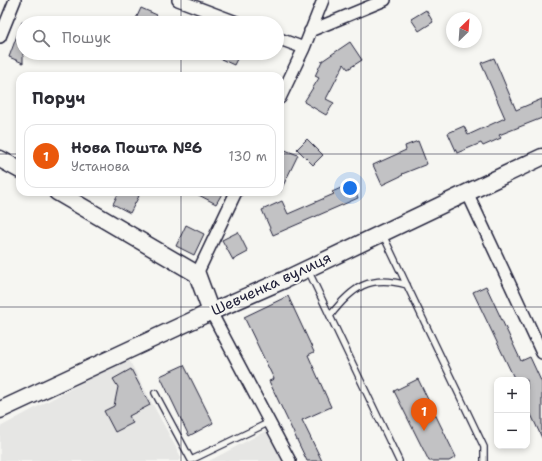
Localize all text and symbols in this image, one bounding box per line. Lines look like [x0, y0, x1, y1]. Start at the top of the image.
north arrow [446, 12, 482, 48]
search box [16, 16, 284, 60]
icon: search [30, 27, 52, 49]
text: Пошук [62, 28, 111, 48]
text: Поруч [32, 87, 85, 109]
text: Нова Пошта №6 [71, 138, 202, 158]
text: 1 [43, 148, 49, 165]
text: 130 m [229, 148, 267, 165]
text: Установа [71, 158, 130, 175]
your location [340, 178, 360, 198]
street label: Шевченка вулиця [208, 247, 334, 321]
map controls [494, 377, 530, 449]
button: + [494, 377, 530, 413]
pin: 1 [411, 398, 437, 431]
button: − [494, 413, 530, 449]

